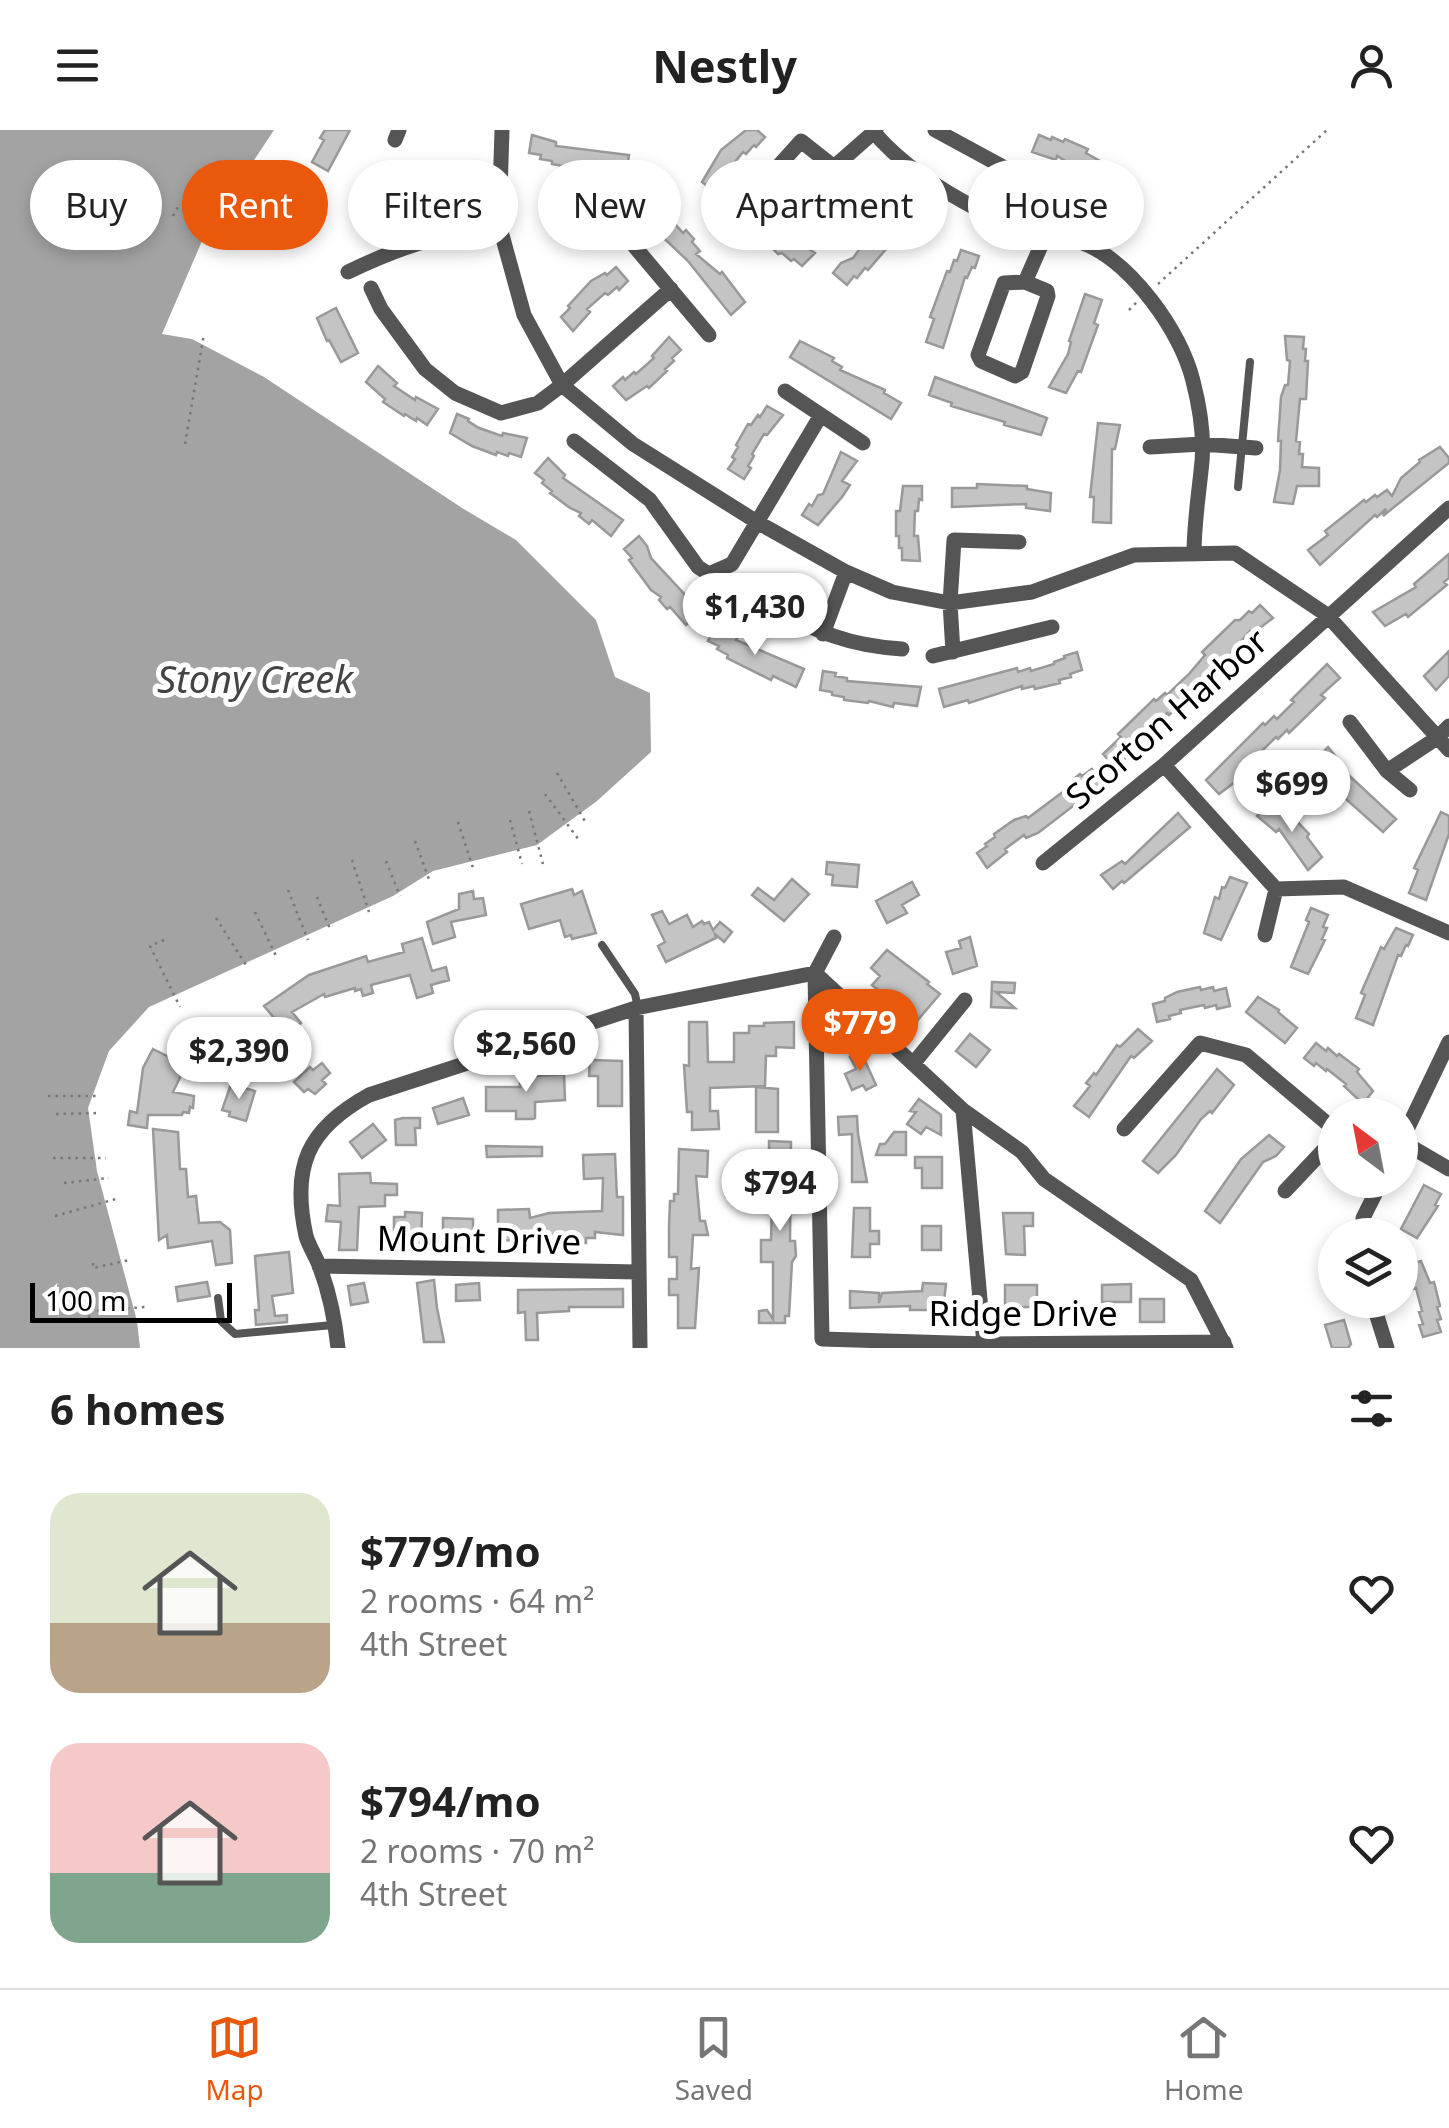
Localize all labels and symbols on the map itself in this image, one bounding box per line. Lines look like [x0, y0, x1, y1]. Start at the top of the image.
pin: $1,430 [674, 573, 836, 658]
street label: Scorton Harbor [1055, 617, 1277, 819]
water label: Stony Creek [157, 652, 354, 704]
pin: $699 [1233, 750, 1351, 835]
pin: $779 [801, 989, 919, 1074]
pin: $2,560 [445, 1010, 607, 1095]
pin: $2,390 [158, 1017, 320, 1102]
north arrow [1318, 1098, 1418, 1198]
pin: $794 [721, 1149, 839, 1234]
street label: Mount Drive [376, 1214, 582, 1264]
scale bar [30, 1278, 232, 1322]
street label: Ridge Drive [928, 1289, 1118, 1336]

